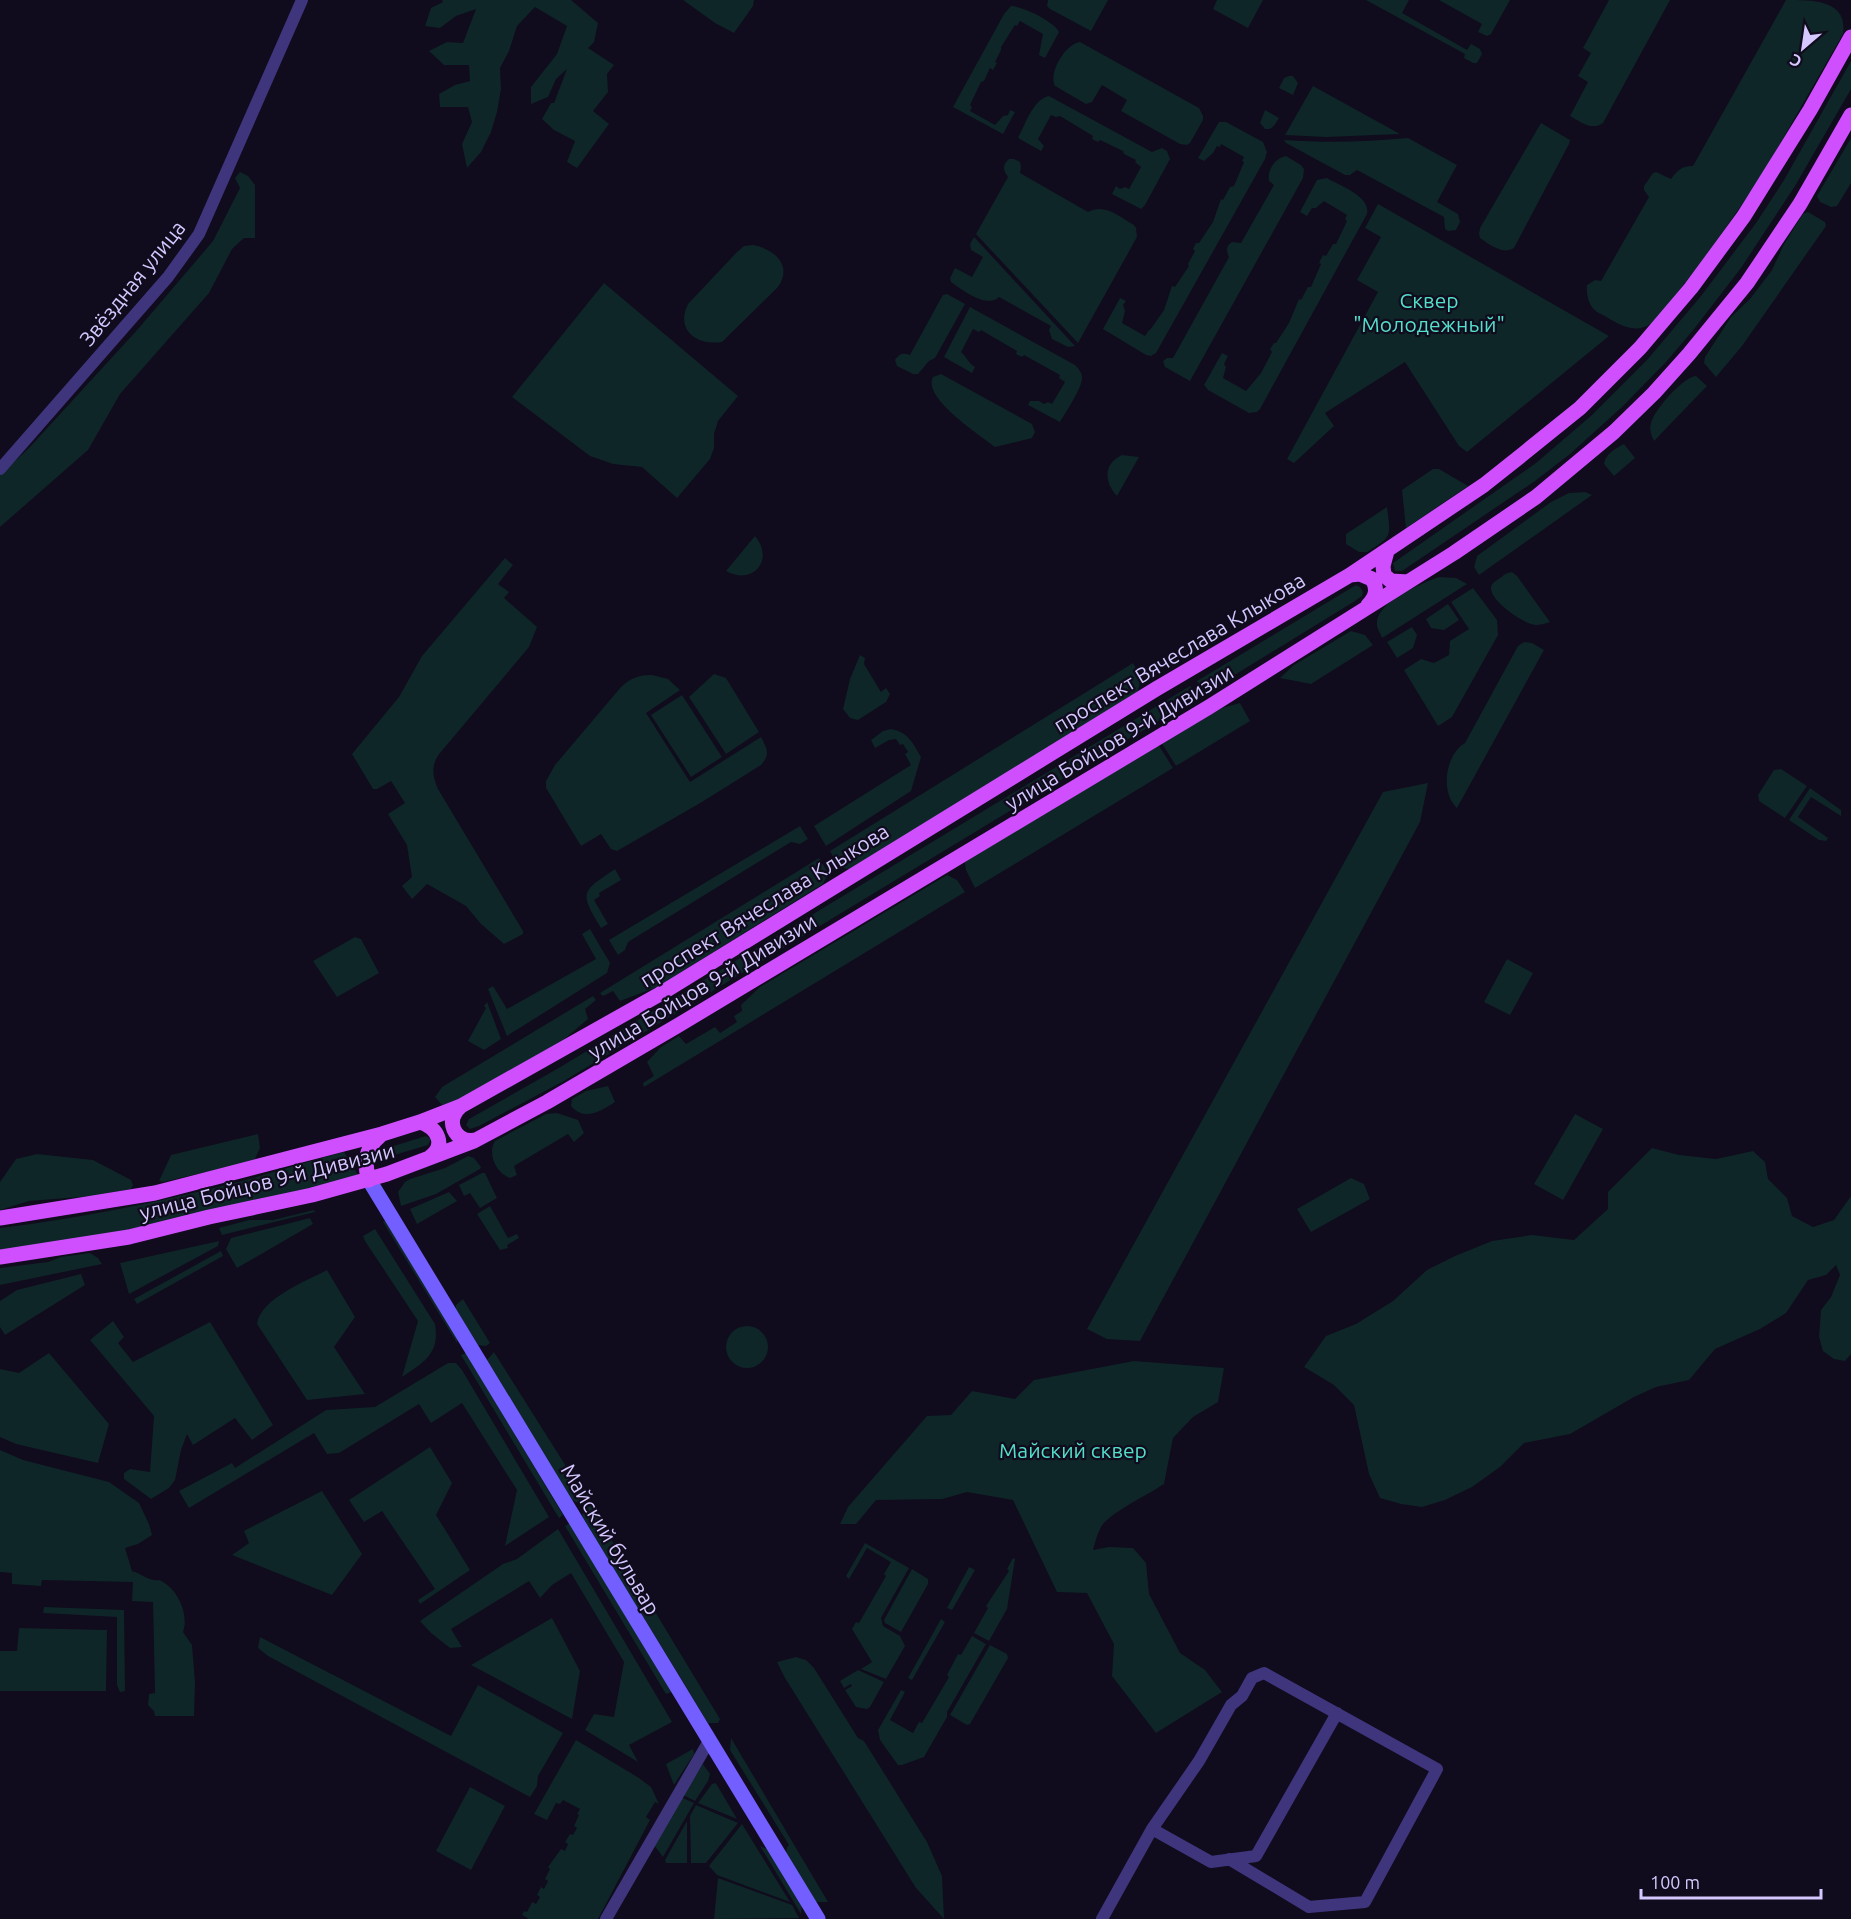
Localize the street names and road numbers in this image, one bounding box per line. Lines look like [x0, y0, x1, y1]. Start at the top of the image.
street label: Звёздная улица [74, 216, 190, 350]
street label: проспект Вячеслава Клыкова [1049, 567, 1309, 737]
street label: улица Бойцов 9-й Дивизии [1001, 659, 1237, 815]
street label: проспект Вячеслава Клыкова [635, 818, 893, 992]
street label: улица Бойцов 9-й Дивизии [584, 908, 820, 1064]
street label: улица Бойцов 9-й Дивизии [137, 1138, 397, 1224]
street label: Майский бульвар [557, 1459, 665, 1619]

